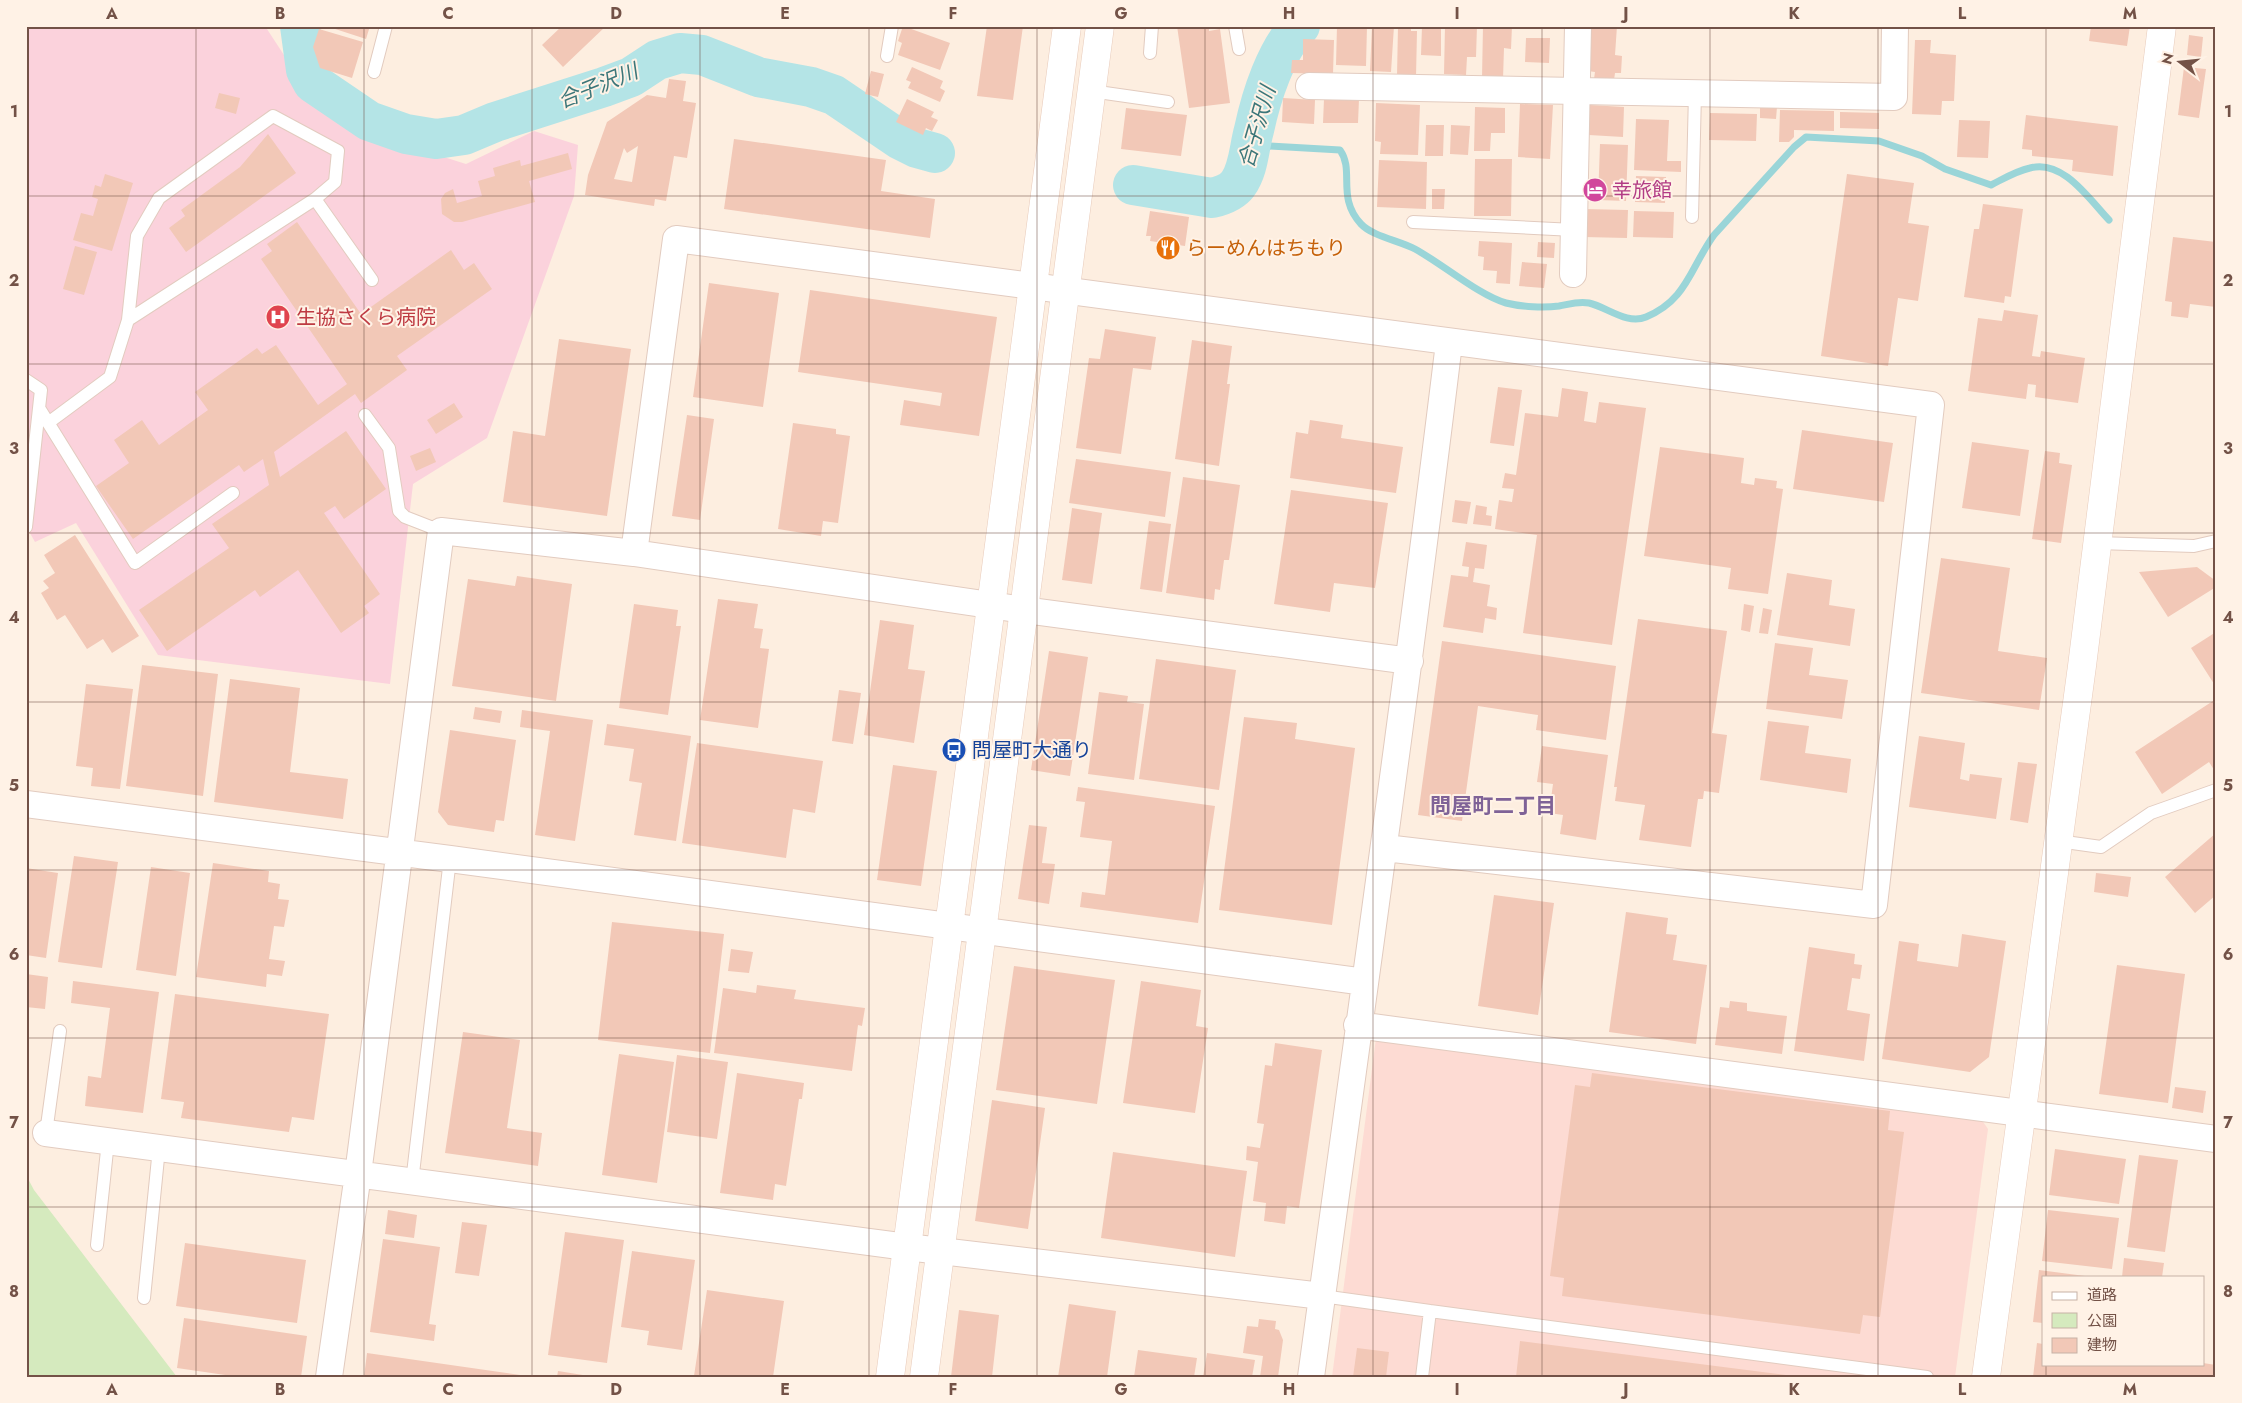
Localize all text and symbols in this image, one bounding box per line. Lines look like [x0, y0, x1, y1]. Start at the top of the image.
text: A [105, 2, 118, 25]
text: B [275, 2, 285, 25]
text: C [442, 2, 454, 25]
text: D [610, 2, 622, 25]
text: E [780, 2, 790, 25]
text: F [949, 2, 957, 25]
text: G [1114, 2, 1128, 25]
text: H [1283, 2, 1295, 25]
text: I [1454, 2, 1460, 25]
text: J [1620, 2, 1629, 25]
text: K [1788, 2, 1800, 25]
text: L [1958, 2, 1967, 25]
text: M [2123, 2, 2137, 25]
north arrow [2154, 38, 2204, 88]
text: N [2156, 50, 2179, 67]
water label: 合子沢川 [553, 56, 644, 116]
water label: 合子沢川 [1231, 81, 1284, 172]
text: 1 [10, 100, 18, 123]
text: 1 [2224, 100, 2232, 123]
place label: 幸旅館 [1612, 176, 1672, 205]
hotel icon: 幸旅館 [1582, 177, 1608, 203]
place label: らーめんはちもり [1186, 234, 1346, 263]
restaurant icon: らーめんはちもり [1155, 235, 1181, 261]
text: 2 [9, 269, 19, 292]
text: 2 [2223, 269, 2233, 292]
place label: 生協さくら病院 [296, 303, 436, 332]
hospital icon: 生協さくら病院 [265, 304, 291, 330]
text: 3 [9, 437, 19, 460]
text: 3 [2223, 437, 2233, 460]
text: 4 [8, 606, 20, 629]
text: 4 [2222, 606, 2234, 629]
place label: 問屋町大通り [972, 736, 1092, 765]
bus stop icon: 問屋町大通り [941, 737, 967, 763]
text: 5 [9, 774, 19, 797]
text: 5 [2223, 774, 2233, 797]
district label: 問屋町二丁目 [1430, 791, 1556, 821]
text: 6 [9, 943, 19, 966]
text: 6 [2223, 943, 2233, 966]
text: 7 [9, 1111, 19, 1134]
text: 7 [2223, 1111, 2233, 1134]
legend [2042, 1276, 2204, 1366]
text: 8 [9, 1280, 19, 1303]
text: 8 [2223, 1280, 2233, 1303]
text: 道路 [2087, 1284, 2117, 1306]
text: 公園 [2087, 1310, 2117, 1332]
text: 建物 [2087, 1334, 2117, 1356]
text: A [105, 1378, 118, 1401]
text: B [275, 1378, 285, 1401]
text: C [442, 1378, 454, 1401]
text: D [610, 1378, 622, 1401]
text: E [780, 1378, 790, 1401]
text: F [949, 1378, 957, 1401]
text: G [1114, 1378, 1128, 1401]
text: H [1283, 1378, 1295, 1401]
text: I [1454, 1378, 1460, 1401]
text: J [1620, 1378, 1629, 1401]
text: K [1788, 1378, 1800, 1401]
text: L [1958, 1378, 1967, 1401]
text: M [2123, 1378, 2137, 1401]

